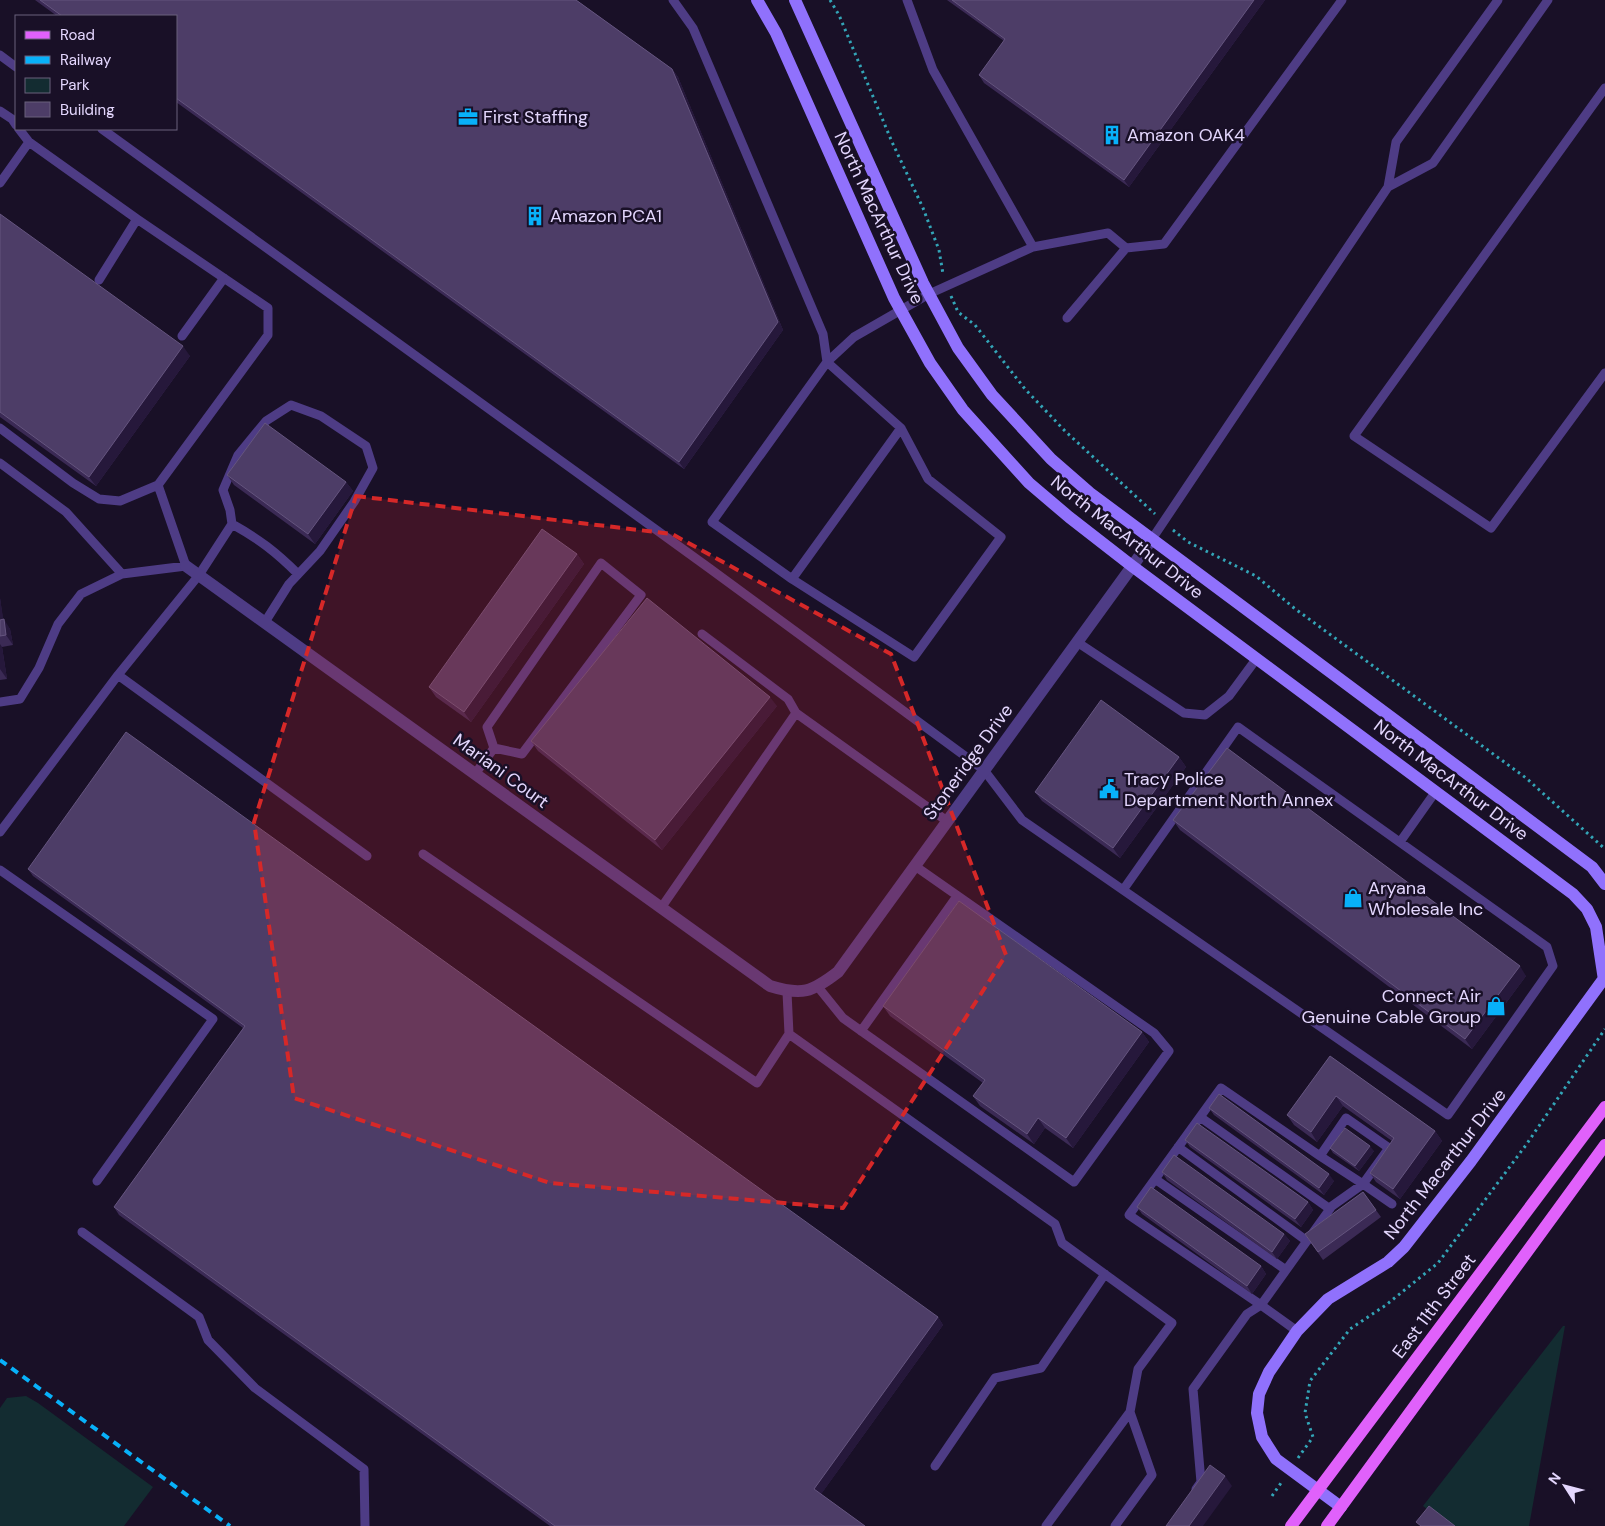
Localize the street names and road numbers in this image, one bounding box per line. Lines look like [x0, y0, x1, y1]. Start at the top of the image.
street label: North MacArthur Drive [828, 128, 930, 308]
street label: North MacArthur Drive [1046, 470, 1208, 604]
street label: Stoneridge Drive [918, 699, 1018, 825]
street label: North MacArthur Drive [1369, 714, 1533, 846]
street label: Mariani Court [448, 728, 554, 814]
street label: North Macarthur Drive [1378, 1084, 1512, 1244]
street label: East 11th Street [1387, 1249, 1481, 1363]

